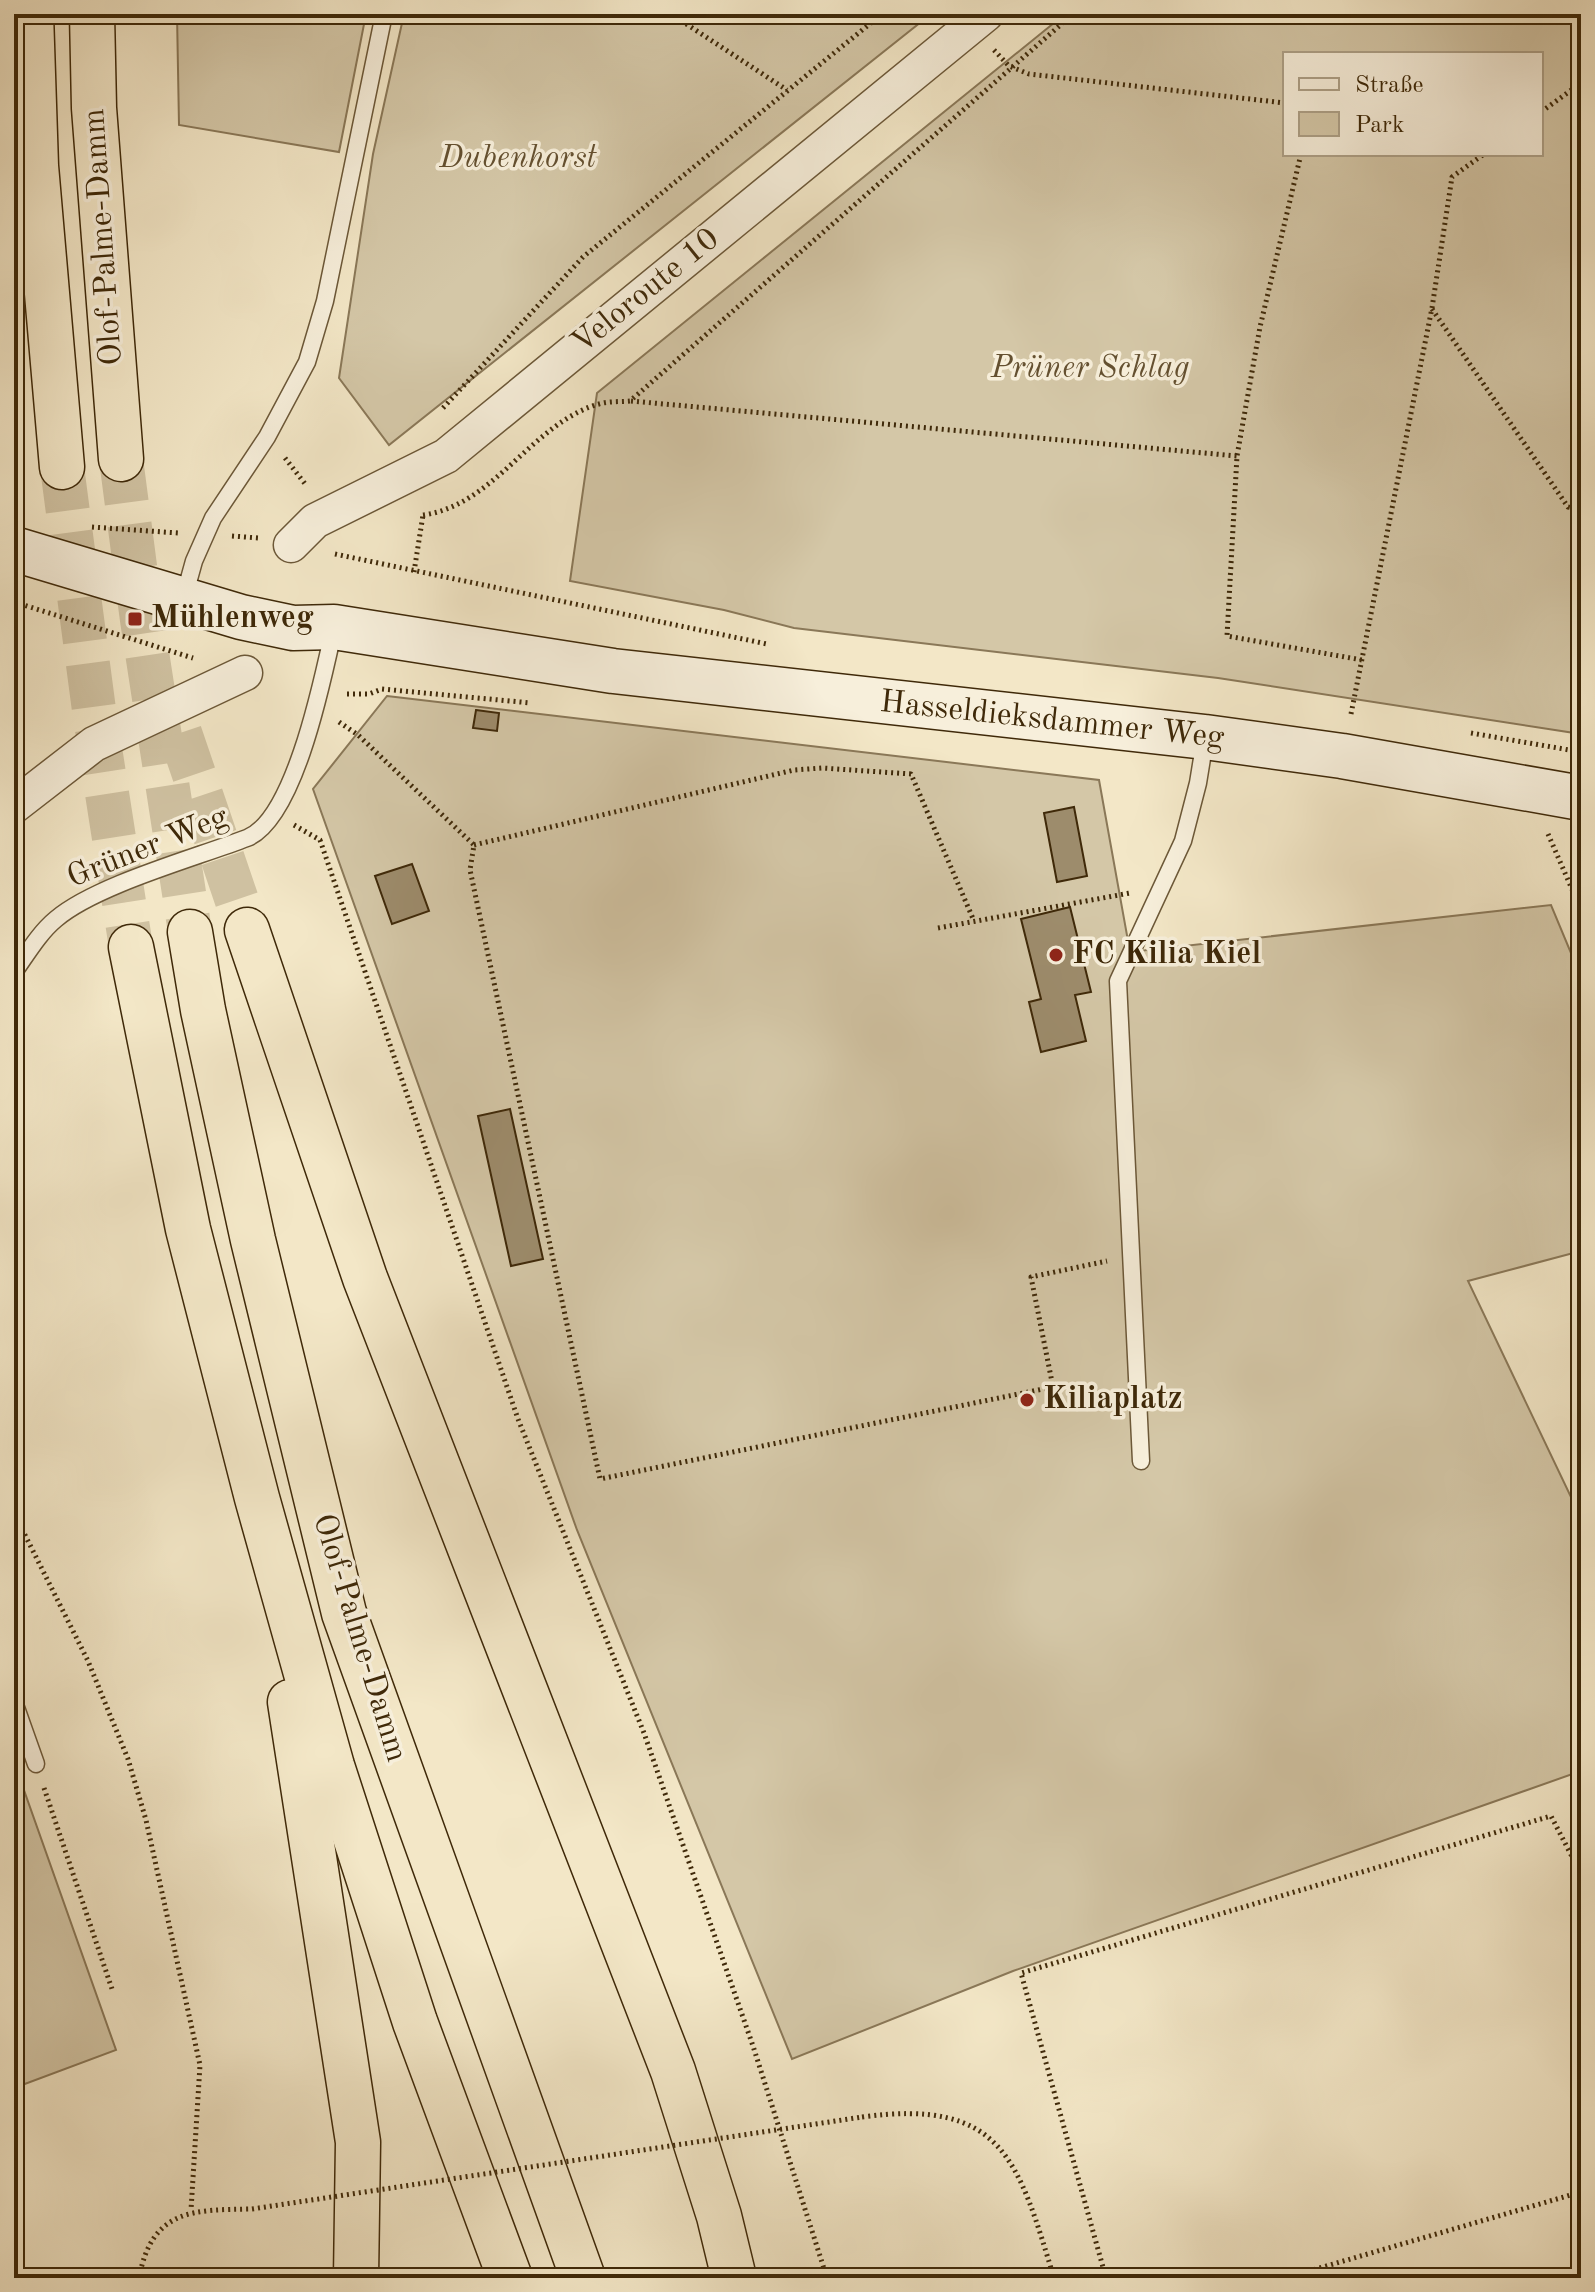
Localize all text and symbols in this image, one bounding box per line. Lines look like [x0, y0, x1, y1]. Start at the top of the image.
legend [1283, 52, 1543, 156]
text: Straße [1355, 74, 1424, 98]
street label: Olof-Palme-Damm [79, 107, 129, 367]
text: Park [1355, 114, 1404, 138]
park label: Dubenhorst [438, 143, 598, 175]
street label: Veloroute 10 [566, 223, 726, 361]
park label: Prüner Schlag [990, 353, 1189, 385]
place label: Mühlenweg [151, 603, 314, 635]
marker: Mühlenweg [126, 610, 144, 628]
street label: Hasseldieksdammer Weg [878, 687, 1226, 755]
street label: Grüner Weg [63, 801, 233, 895]
place label: FC Kilia Kiel [1072, 939, 1261, 971]
marker: FC Kilia Kiel [1047, 946, 1065, 964]
place label: Kiliaplatz [1043, 1384, 1183, 1416]
marker: Kiliaplatz [1018, 1391, 1036, 1409]
street label: Olof-Palme-Damm [306, 1510, 412, 1766]

